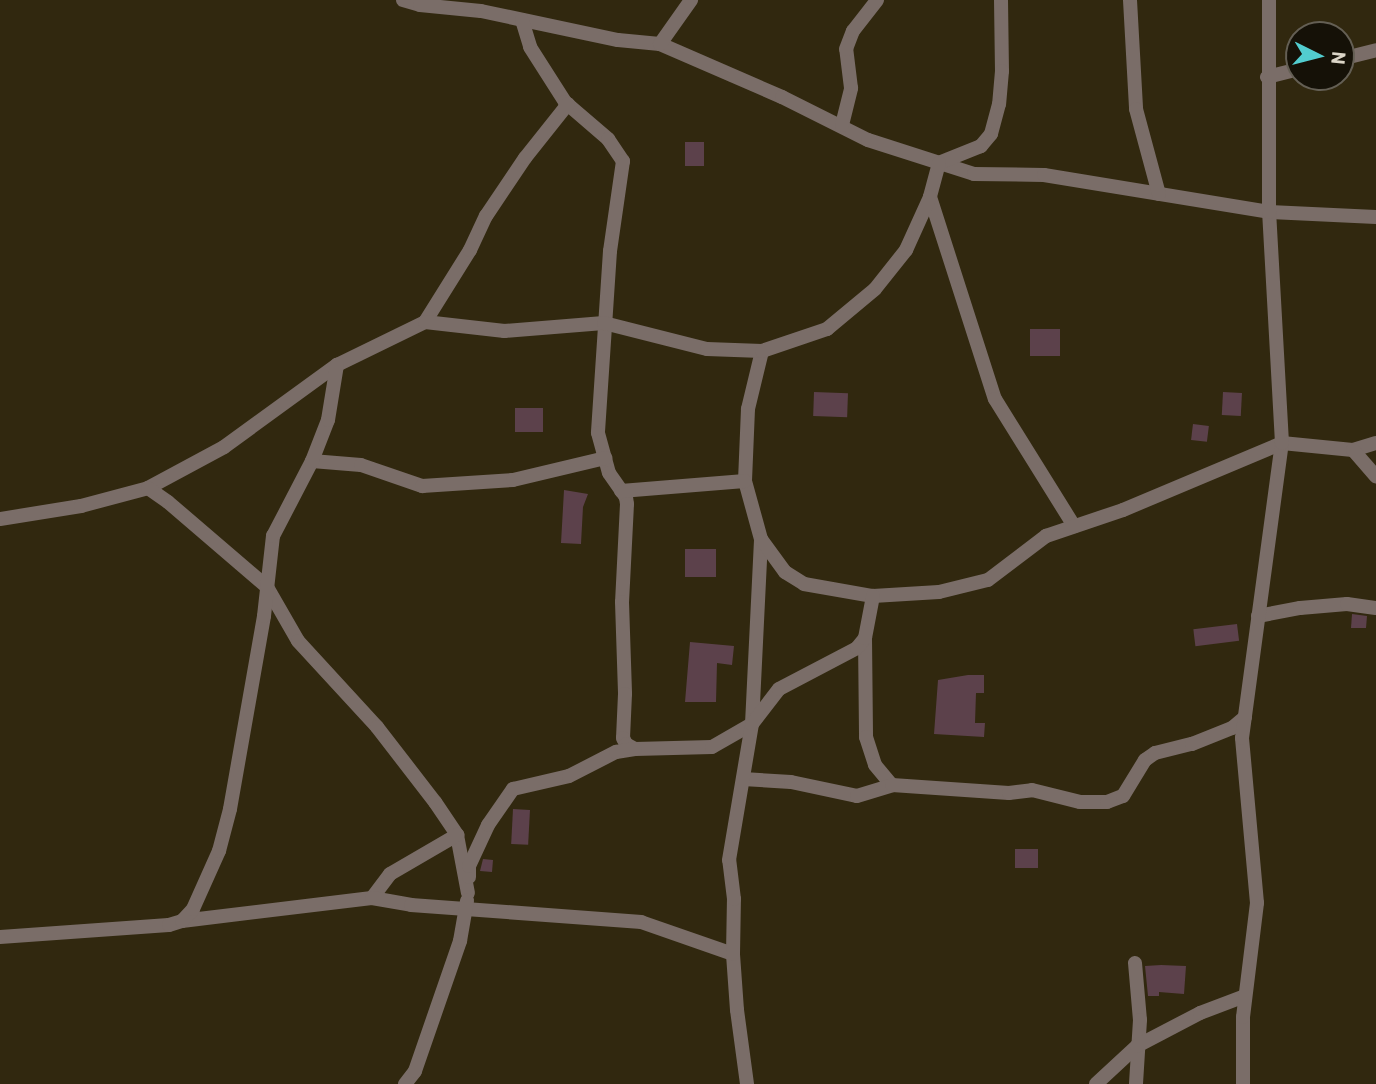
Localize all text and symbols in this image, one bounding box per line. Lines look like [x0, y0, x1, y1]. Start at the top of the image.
north arrow [1285, 21, 1355, 91]
text: N [1327, 51, 1351, 66]

